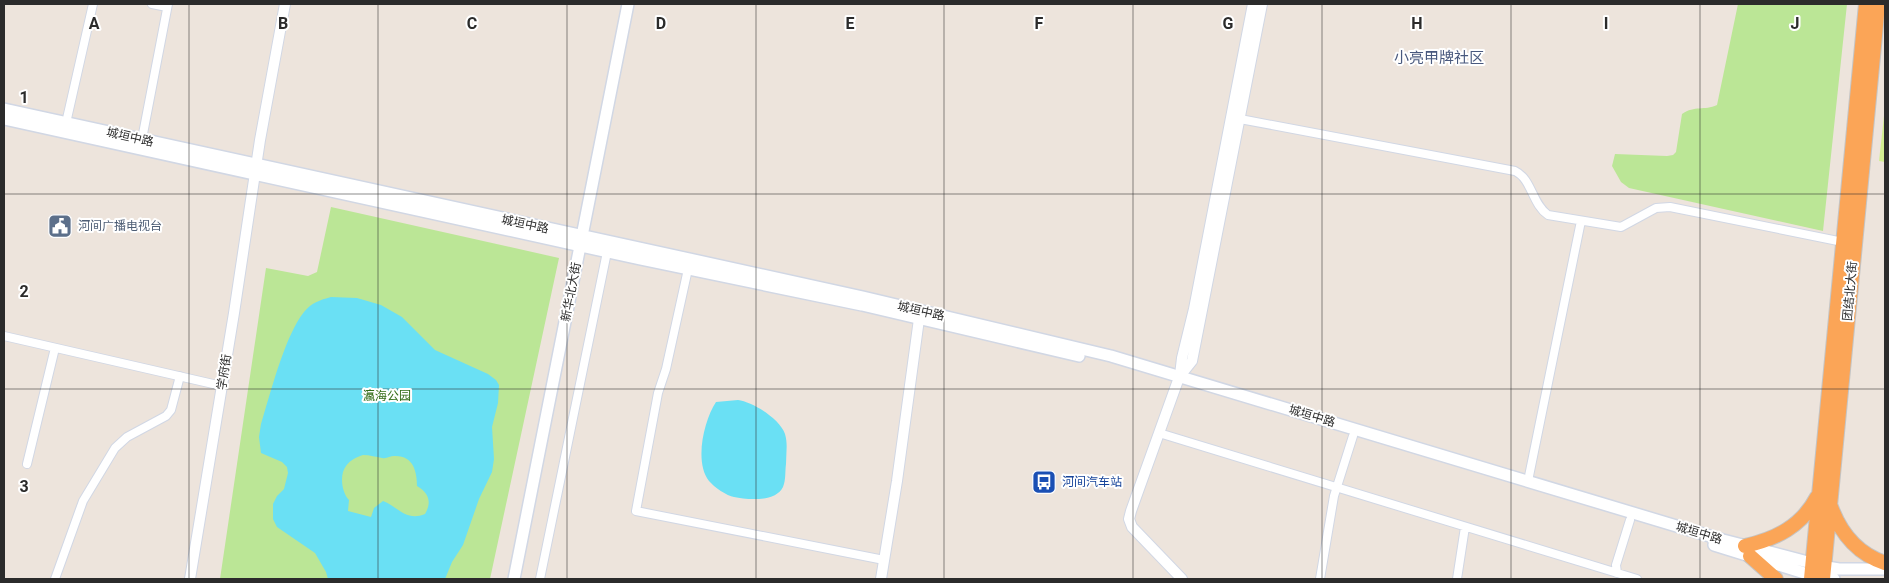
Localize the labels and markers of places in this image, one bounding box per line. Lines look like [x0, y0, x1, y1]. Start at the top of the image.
public building icon: 河间广播电视台 [47, 213, 73, 239]
place label: 河间广播电视台 [78, 219, 162, 233]
bus stop icon: 河间汽车站 [1031, 469, 1057, 495]
place label: 河间汽车站 [1062, 475, 1122, 489]

